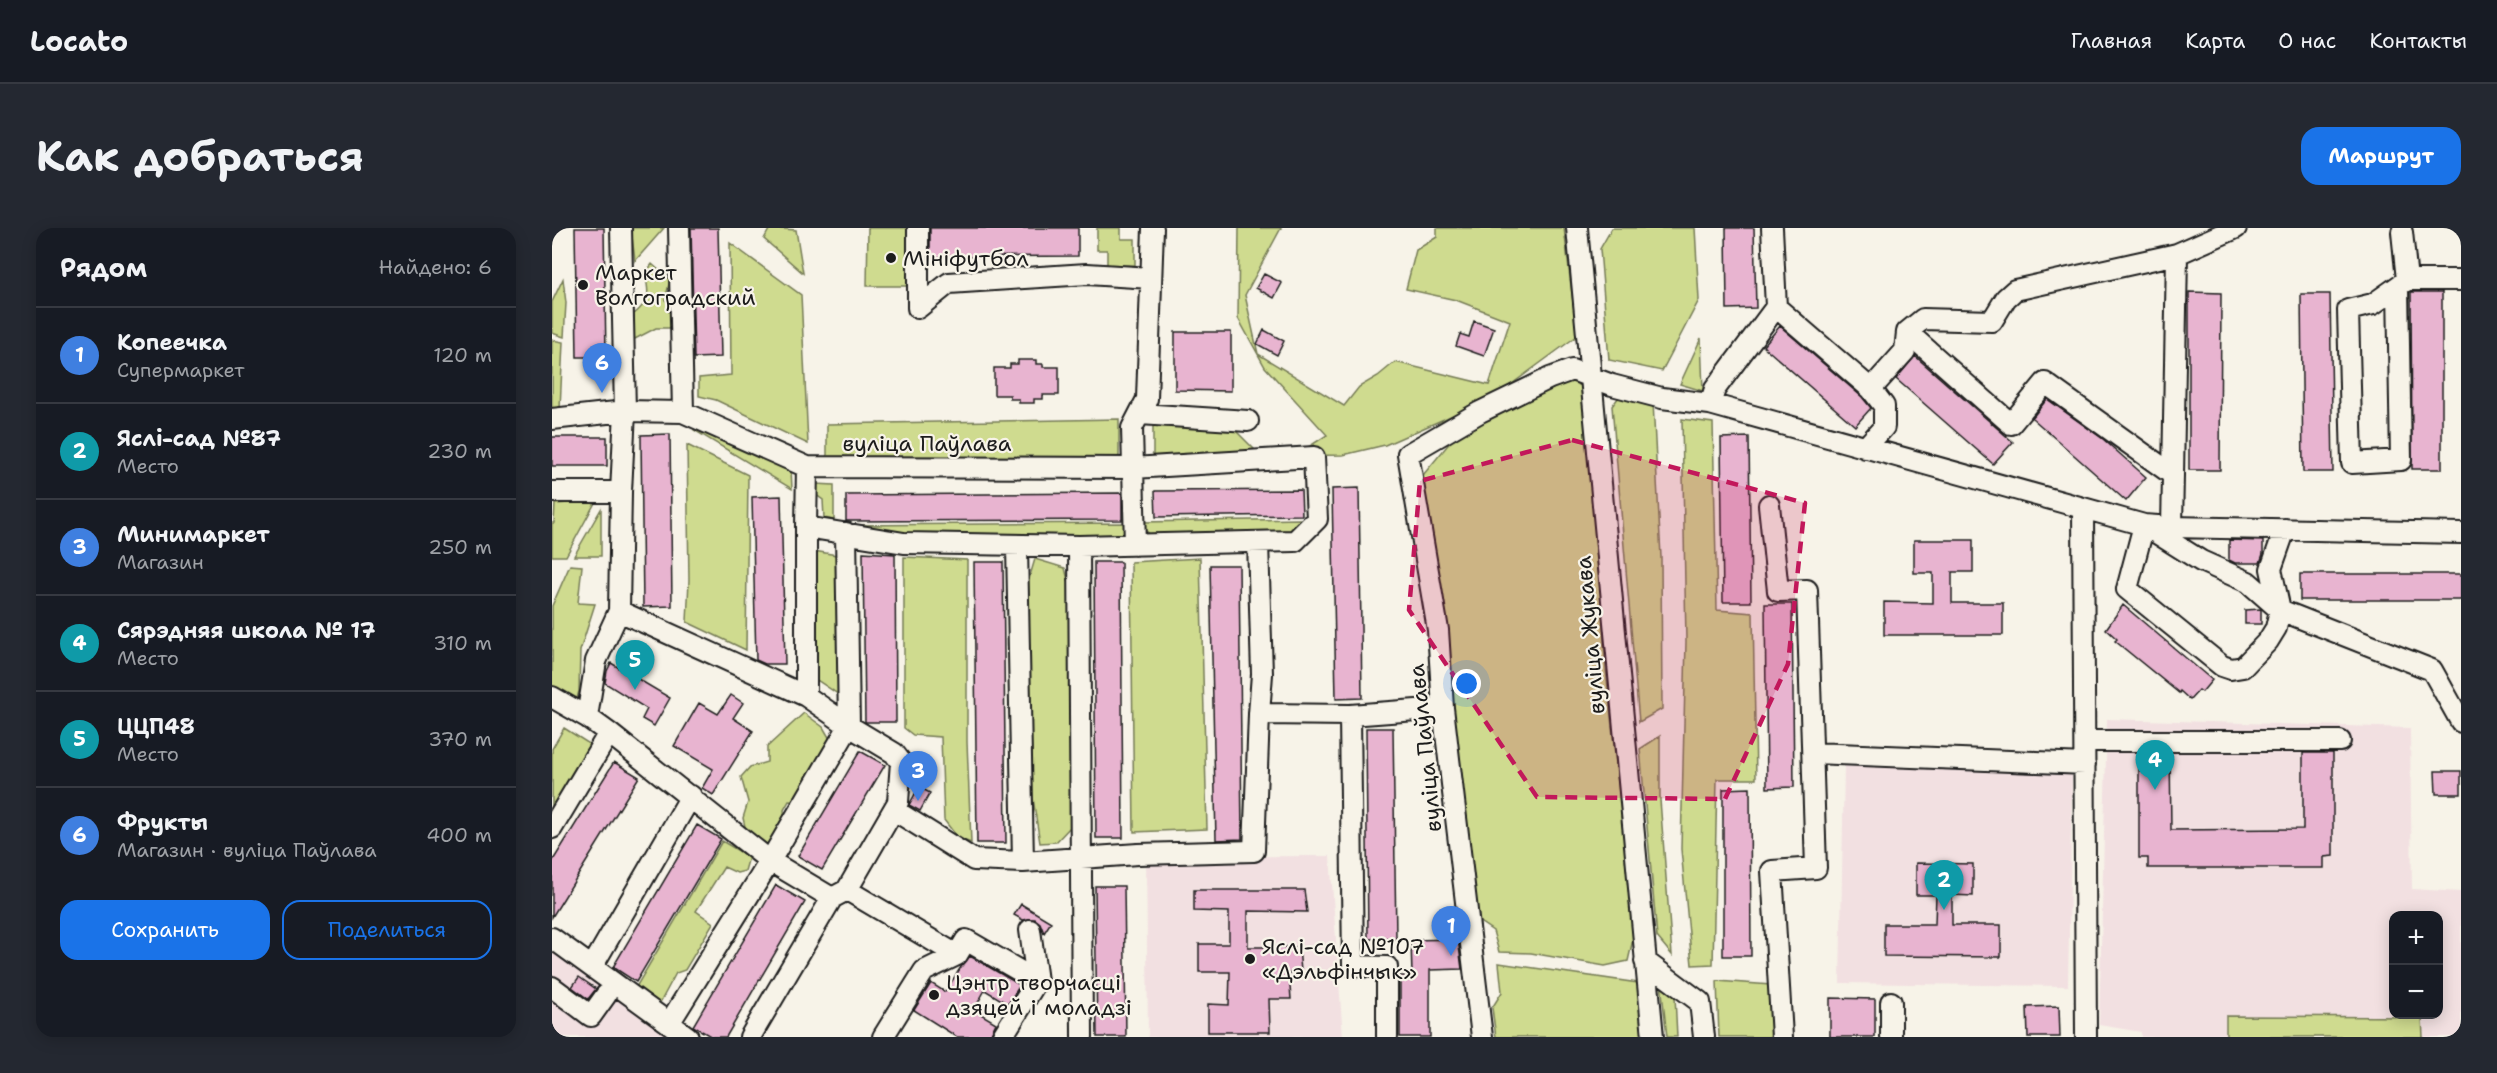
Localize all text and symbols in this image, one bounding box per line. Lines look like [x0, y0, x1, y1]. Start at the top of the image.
text: Locato [30, 22, 128, 60]
text: Главная [2071, 27, 2152, 55]
text: Карта [2185, 27, 2245, 55]
text: О нас [2278, 27, 2336, 55]
text: Контакты [2369, 27, 2467, 55]
button: Маршрут [2301, 127, 2461, 185]
text: Как добраться [36, 128, 364, 184]
place label: Мініфутбол [903, 244, 1029, 273]
text: Рядом [60, 250, 147, 285]
marker: Мініфутбол [884, 251, 898, 265]
text: Найдено: 6 [379, 254, 492, 280]
place label: Маркет Волгоградский [595, 258, 756, 312]
marker: Маркет Волгоградский [576, 278, 590, 292]
text: Копеечка [117, 328, 227, 357]
text: 1 [75, 342, 84, 368]
text: 120 m [433, 342, 492, 368]
pin: 6 [583, 344, 622, 393]
text: Супермаркет [117, 357, 244, 383]
text: Яслі-сад №87 [117, 424, 281, 453]
street label: вуліца Паўлава [843, 429, 1012, 458]
text: 2 [73, 438, 87, 464]
text: 230 m [427, 438, 492, 464]
text: Место [117, 453, 179, 479]
text: Минимаркет [117, 520, 270, 549]
text: 3 [73, 534, 87, 560]
text: 250 m [428, 534, 492, 560]
text: Магазин [117, 549, 204, 575]
street label: вуліца Жукава [1569, 554, 1611, 715]
text: Сярэдняя школа № 17 [117, 616, 375, 645]
text: 4 [73, 630, 87, 656]
text: 310 m [433, 630, 492, 656]
pin: 5 [616, 640, 655, 690]
text: Место [117, 645, 179, 671]
street label: вуліца Паўлава [1402, 662, 1448, 834]
your location [1452, 669, 1481, 698]
text: ЦЦП48 [117, 712, 195, 741]
text: 5 [73, 726, 86, 752]
text: 370 m [428, 726, 492, 752]
pin: 4 [2136, 740, 2174, 790]
text: Место [117, 741, 179, 767]
pin: 3 [898, 752, 938, 801]
text: Фрукты [117, 808, 208, 837]
text: 6 [73, 822, 87, 848]
text: 400 m [426, 822, 492, 848]
text: Магазин · вуліца Паўлава [117, 837, 377, 863]
pin: 2 [1924, 860, 1964, 910]
button: Сохранить [60, 900, 270, 960]
button: Поделиться [282, 900, 492, 960]
pin: 1 [1432, 906, 1470, 956]
map controls [2389, 911, 2443, 1019]
button: + [2389, 911, 2443, 965]
place label: Яслі-сад №107 «Дэльфінчык» [1262, 932, 1425, 986]
marker: Яслі-сад №107 «Дэльфінчык» [1243, 952, 1257, 966]
button: − [2389, 965, 2443, 1019]
place label: Цэнтр творчасці дзяцей і моладзі [946, 968, 1132, 1022]
marker: Цэнтр творчасці дзяцей і моладзі [927, 988, 941, 1002]

